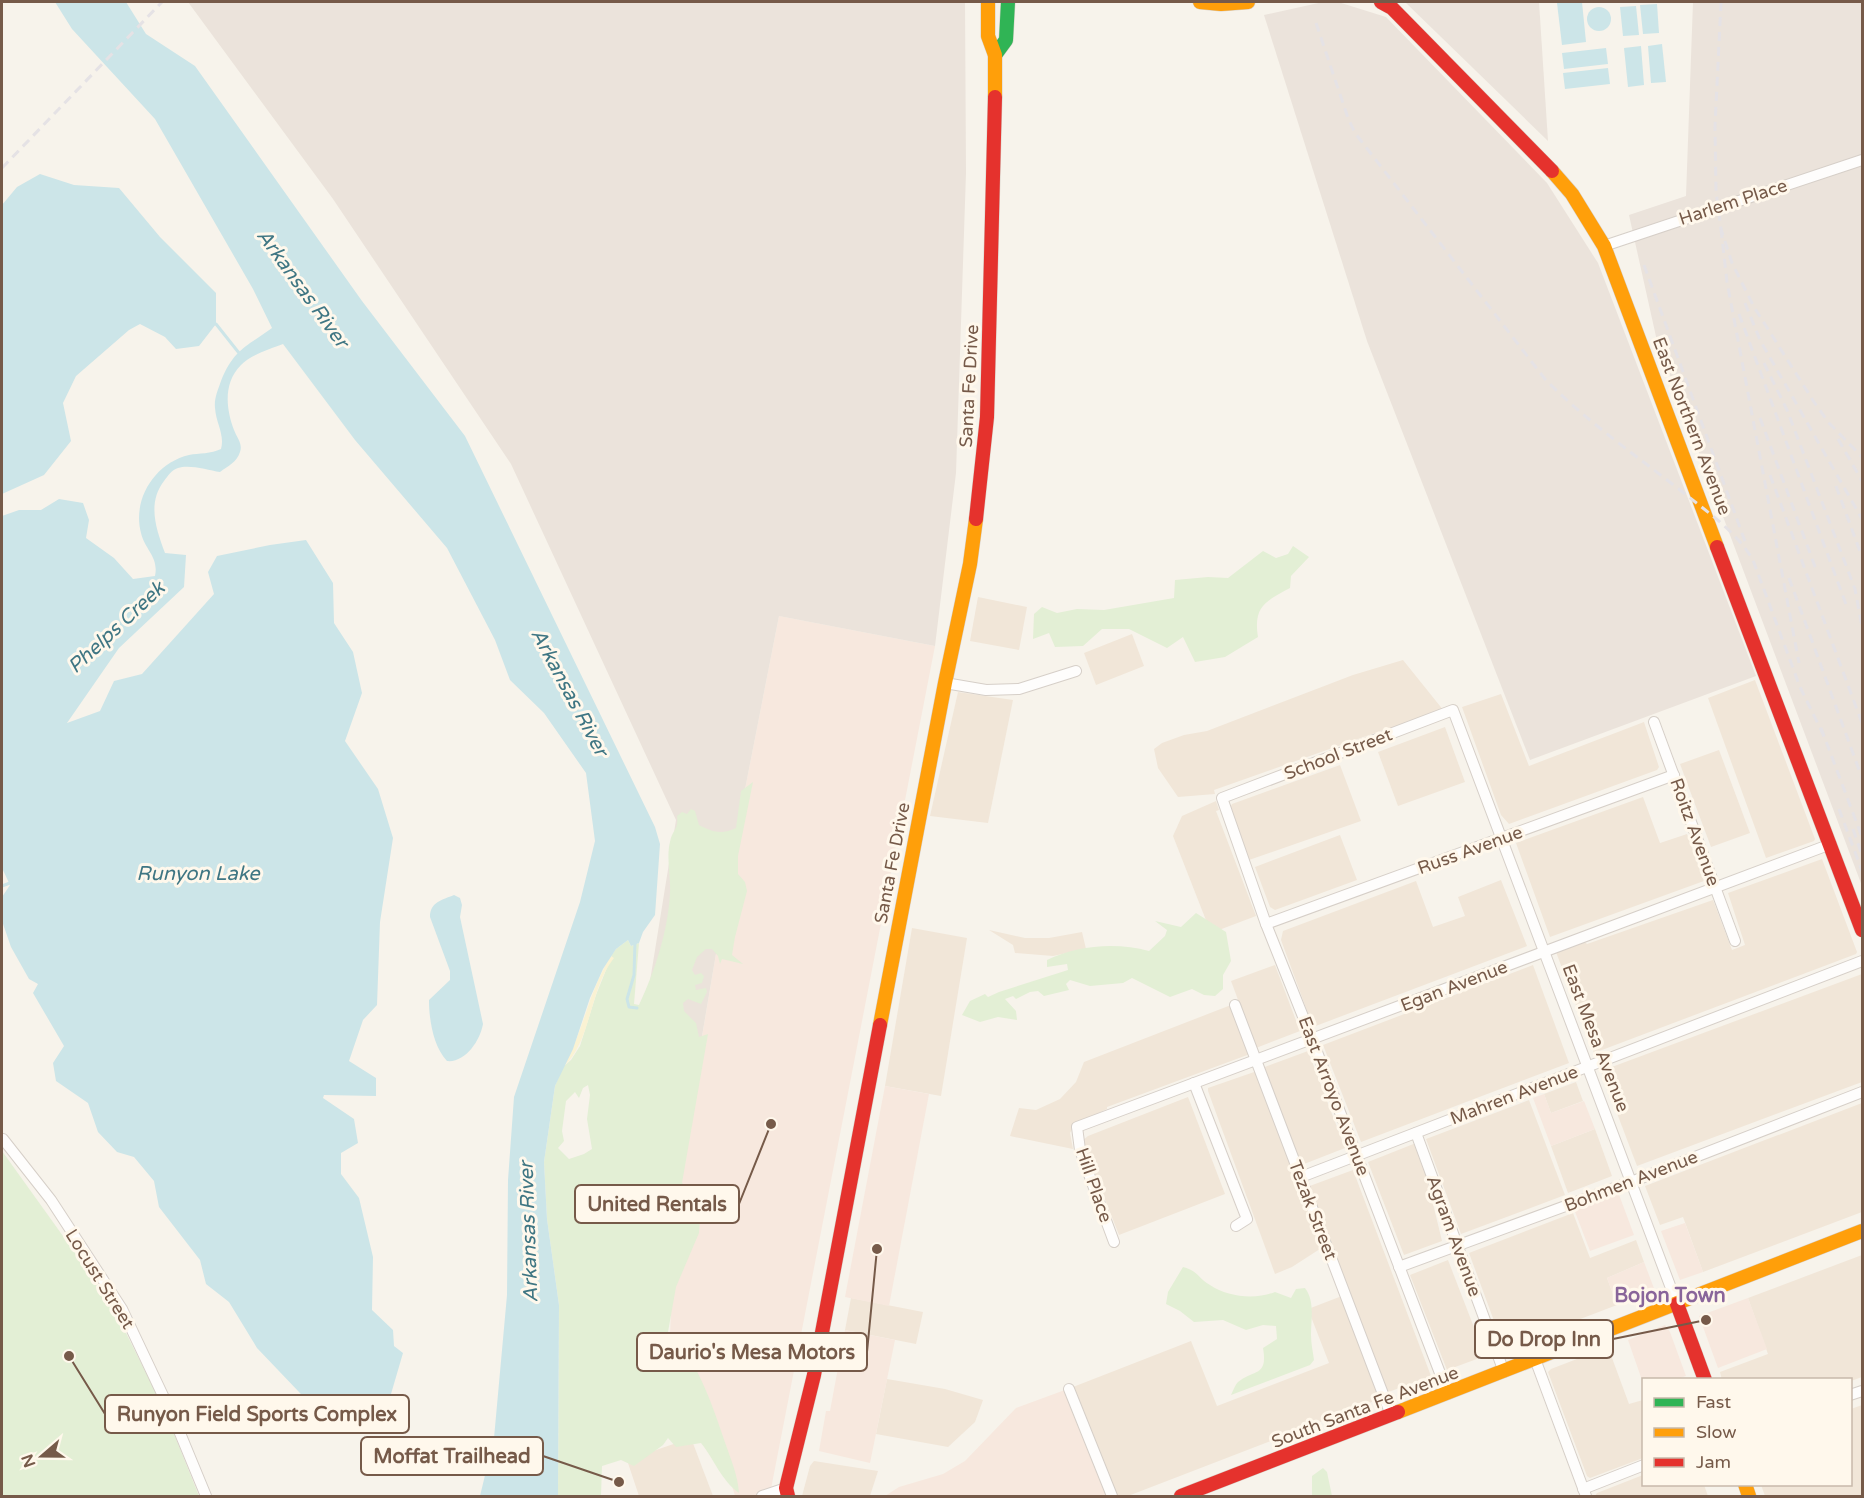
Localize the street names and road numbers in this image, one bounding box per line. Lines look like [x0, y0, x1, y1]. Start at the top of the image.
street label: Harlem Place [1676, 174, 1790, 230]
street label: Santa Fe Drive [955, 324, 983, 448]
street label: East Northern Avenue [1648, 334, 1736, 518]
street label: School Street [1281, 723, 1395, 785]
street label: Roitz Avenue [1665, 775, 1725, 889]
street label: Santa Fe Drive [869, 801, 915, 925]
street label: Russ Avenue [1414, 821, 1526, 879]
street label: Egan Avenue [1397, 956, 1511, 1016]
street label: East Mesa Avenue [1558, 961, 1634, 1115]
street label: East Arroyo Avenue [1293, 1013, 1375, 1179]
street label: Mahren Avenue [1447, 1060, 1581, 1130]
street label: Hill Place [1071, 1145, 1117, 1225]
street label: Bohmen Avenue [1561, 1145, 1701, 1217]
street label: Tezak Street [1284, 1157, 1342, 1263]
street label: Agram Avenue [1422, 1172, 1486, 1300]
street label: Locust Street [61, 1225, 139, 1333]
street label: South Santa Fe Avenue [1268, 1361, 1462, 1453]

